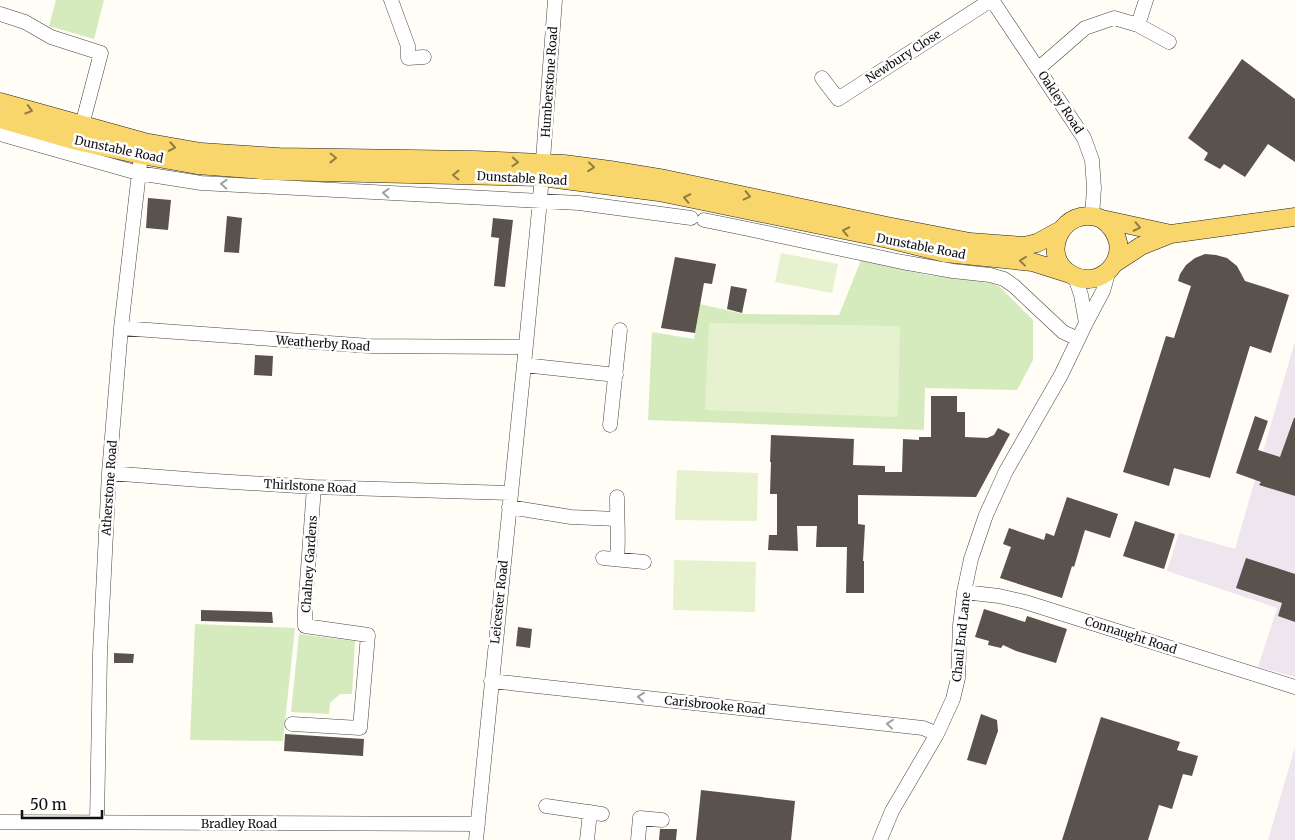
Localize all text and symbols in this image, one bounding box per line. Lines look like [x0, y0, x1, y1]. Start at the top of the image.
street label: Humberstone Road [538, 26, 560, 138]
street label: Newbury Close [863, 26, 943, 86]
street label: Oakley Road [1035, 68, 1087, 136]
one-way arrow [24, 105, 33, 115]
street label: Dunstable Road [73, 132, 165, 166]
one-way arrow [167, 141, 176, 151]
one-way arrow [330, 153, 338, 163]
one-way arrow [511, 156, 519, 167]
one-way arrow [587, 161, 595, 172]
street label: Dunstable Road [476, 168, 568, 188]
one-way arrow [452, 170, 460, 181]
one-way arrow [220, 179, 228, 190]
one-way arrow [382, 187, 390, 198]
one-way arrow [742, 190, 751, 201]
one-way arrow [683, 193, 692, 204]
one-way arrow [1132, 221, 1141, 232]
one-way arrow [842, 226, 851, 237]
street label: Dunstable Road [875, 230, 967, 262]
one-way arrow [1019, 256, 1027, 267]
street label: Weatherby Road [275, 332, 370, 354]
street label: Atherstone Road [98, 440, 120, 537]
street label: Thirlstone Road [263, 476, 357, 496]
street label: Chalney Gardens [298, 515, 320, 613]
street label: Leicester Road [487, 559, 511, 645]
street label: Chaul End Lane [949, 591, 973, 683]
street label: Connaught Road [1083, 613, 1179, 657]
one-way arrow [637, 692, 645, 703]
street label: Carisbrooke Road [664, 692, 766, 718]
one-way arrow [886, 719, 894, 730]
scale bar [22, 788, 102, 820]
text: 50 m [30, 795, 67, 814]
street label: Bradley Road [201, 816, 277, 831]

